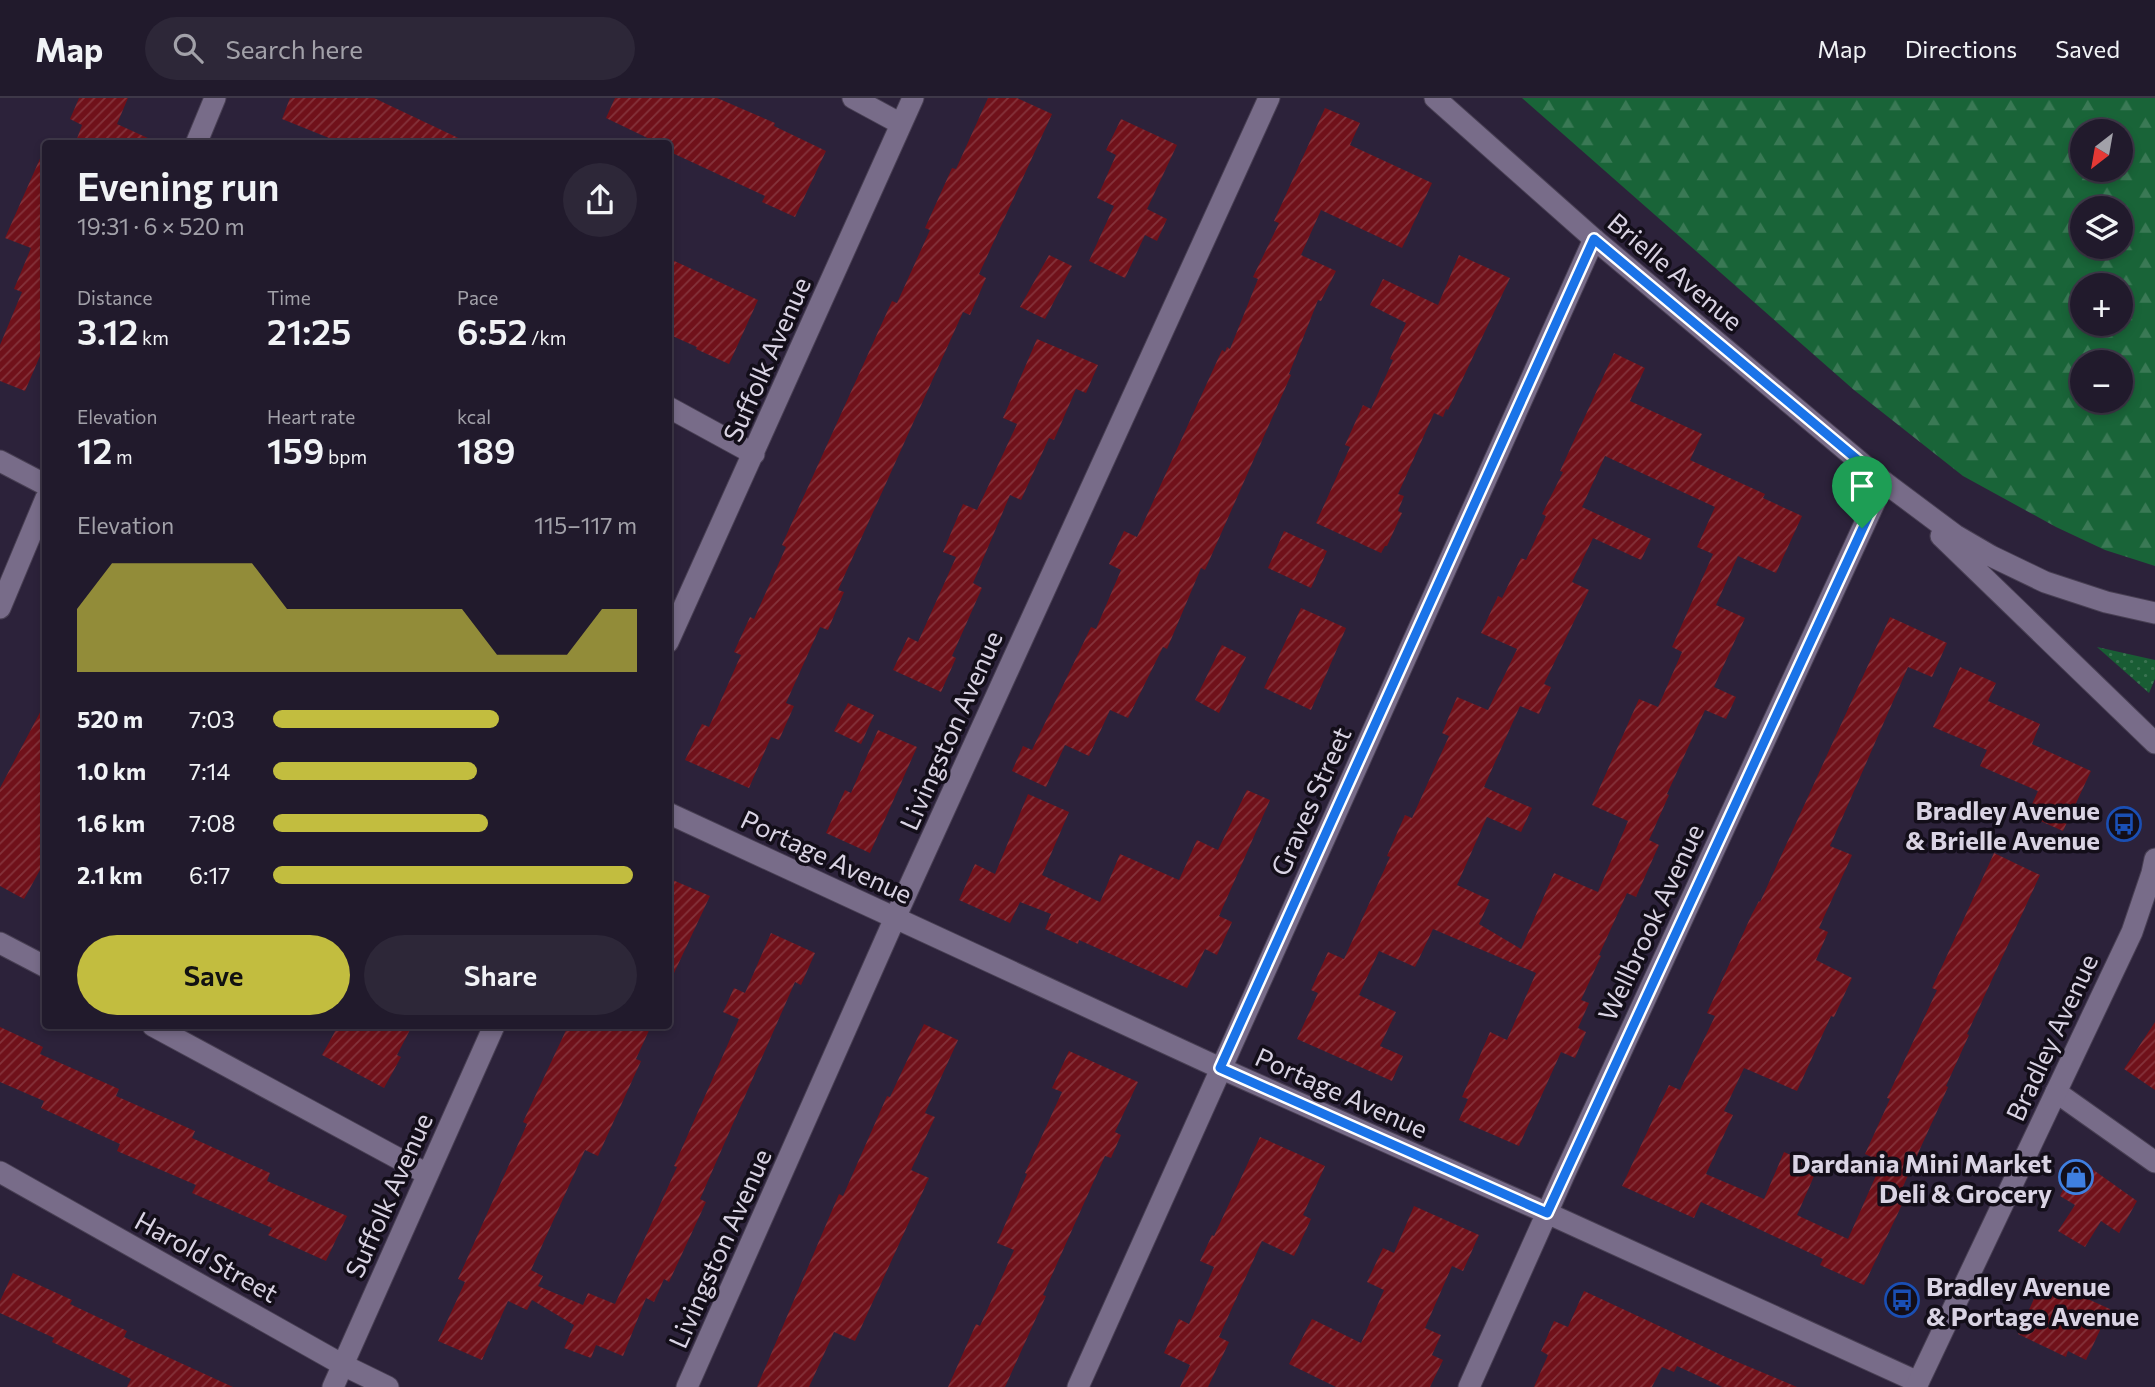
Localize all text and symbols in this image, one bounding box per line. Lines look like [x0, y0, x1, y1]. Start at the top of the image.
search box [145, 17, 635, 80]
text: Map [35, 28, 103, 69]
icon: search [169, 29, 207, 67]
text: Search here [225, 33, 363, 64]
text: Map [1817, 34, 1867, 63]
text: Directions [1905, 34, 2017, 63]
text: Saved [2055, 34, 2120, 63]
north arrow [2070, 119, 2133, 182]
map controls [2070, 119, 2133, 413]
text: Evening run [77, 162, 280, 209]
button: share [563, 163, 637, 237]
button: layers [2070, 196, 2133, 259]
street label: Brielle Avenue [1602, 206, 1750, 336]
text: 19:31 · 6 × 520 m [77, 212, 245, 240]
street label: Suffolk Avenue [716, 272, 816, 446]
button: + [2070, 273, 2133, 336]
text: Distance [77, 286, 153, 309]
text: Time [267, 286, 311, 309]
text: Pace [457, 286, 498, 309]
text: 3.12 [77, 309, 138, 352]
text: 21:25 [267, 309, 351, 352]
text: 6:52 [457, 309, 527, 352]
text: km [138, 326, 169, 349]
text: /km [527, 326, 566, 349]
button: − [2070, 350, 2133, 413]
text: Elevation [77, 405, 157, 428]
text: Heart rate [267, 405, 355, 428]
text: kcal [457, 405, 491, 428]
text: 12 [77, 428, 112, 471]
text: 159 [267, 428, 324, 471]
text: 189 [457, 428, 516, 471]
text: m [112, 445, 133, 468]
text: bpm [324, 445, 367, 468]
pin [1832, 456, 1892, 528]
icon: arrive [1843, 467, 1881, 505]
text: Elevation [77, 511, 174, 539]
text: 115–117 m [534, 511, 637, 539]
street label: Livingston Avenue [892, 626, 1008, 834]
text: 520 m [77, 705, 143, 733]
text: 7:03 [189, 705, 235, 733]
street label: Graves Street [1263, 722, 1357, 880]
text: 1.0 km [77, 757, 146, 785]
text: 7:14 [189, 757, 230, 785]
place label: Bradley Avenue & Brielle Avenue [1905, 794, 2100, 855]
street label: Portage Avenue [737, 803, 917, 909]
bus stop icon: Bradley Avenue & Brielle Avenue [2105, 805, 2143, 843]
text: 1.6 km [77, 809, 145, 837]
text: 7:08 [189, 809, 236, 837]
street label: Wellbrook Avenue [1591, 819, 1709, 1025]
text: 2.1 km [77, 861, 143, 889]
text: 6:17 [189, 861, 230, 889]
button: Save [77, 935, 350, 1015]
button: Share [364, 935, 637, 1015]
street label: Bradley Avenue [1999, 949, 2103, 1125]
street label: Portage Avenue [1251, 1040, 1433, 1144]
street label: Suffolk Avenue [338, 1108, 438, 1282]
street label: Livingston Avenue [661, 1144, 777, 1352]
place label: Dardania Mini Market Deli & Grocery [1791, 1147, 2052, 1208]
shop icon: Dardania Mini Market Deli & Grocery [2057, 1158, 2095, 1196]
street label: Harold Street [130, 1204, 284, 1308]
place label: Bradley Avenue & Portage Avenue [1926, 1270, 2139, 1331]
bus stop icon: Bradley Avenue & Portage Avenue [1883, 1281, 1921, 1319]

